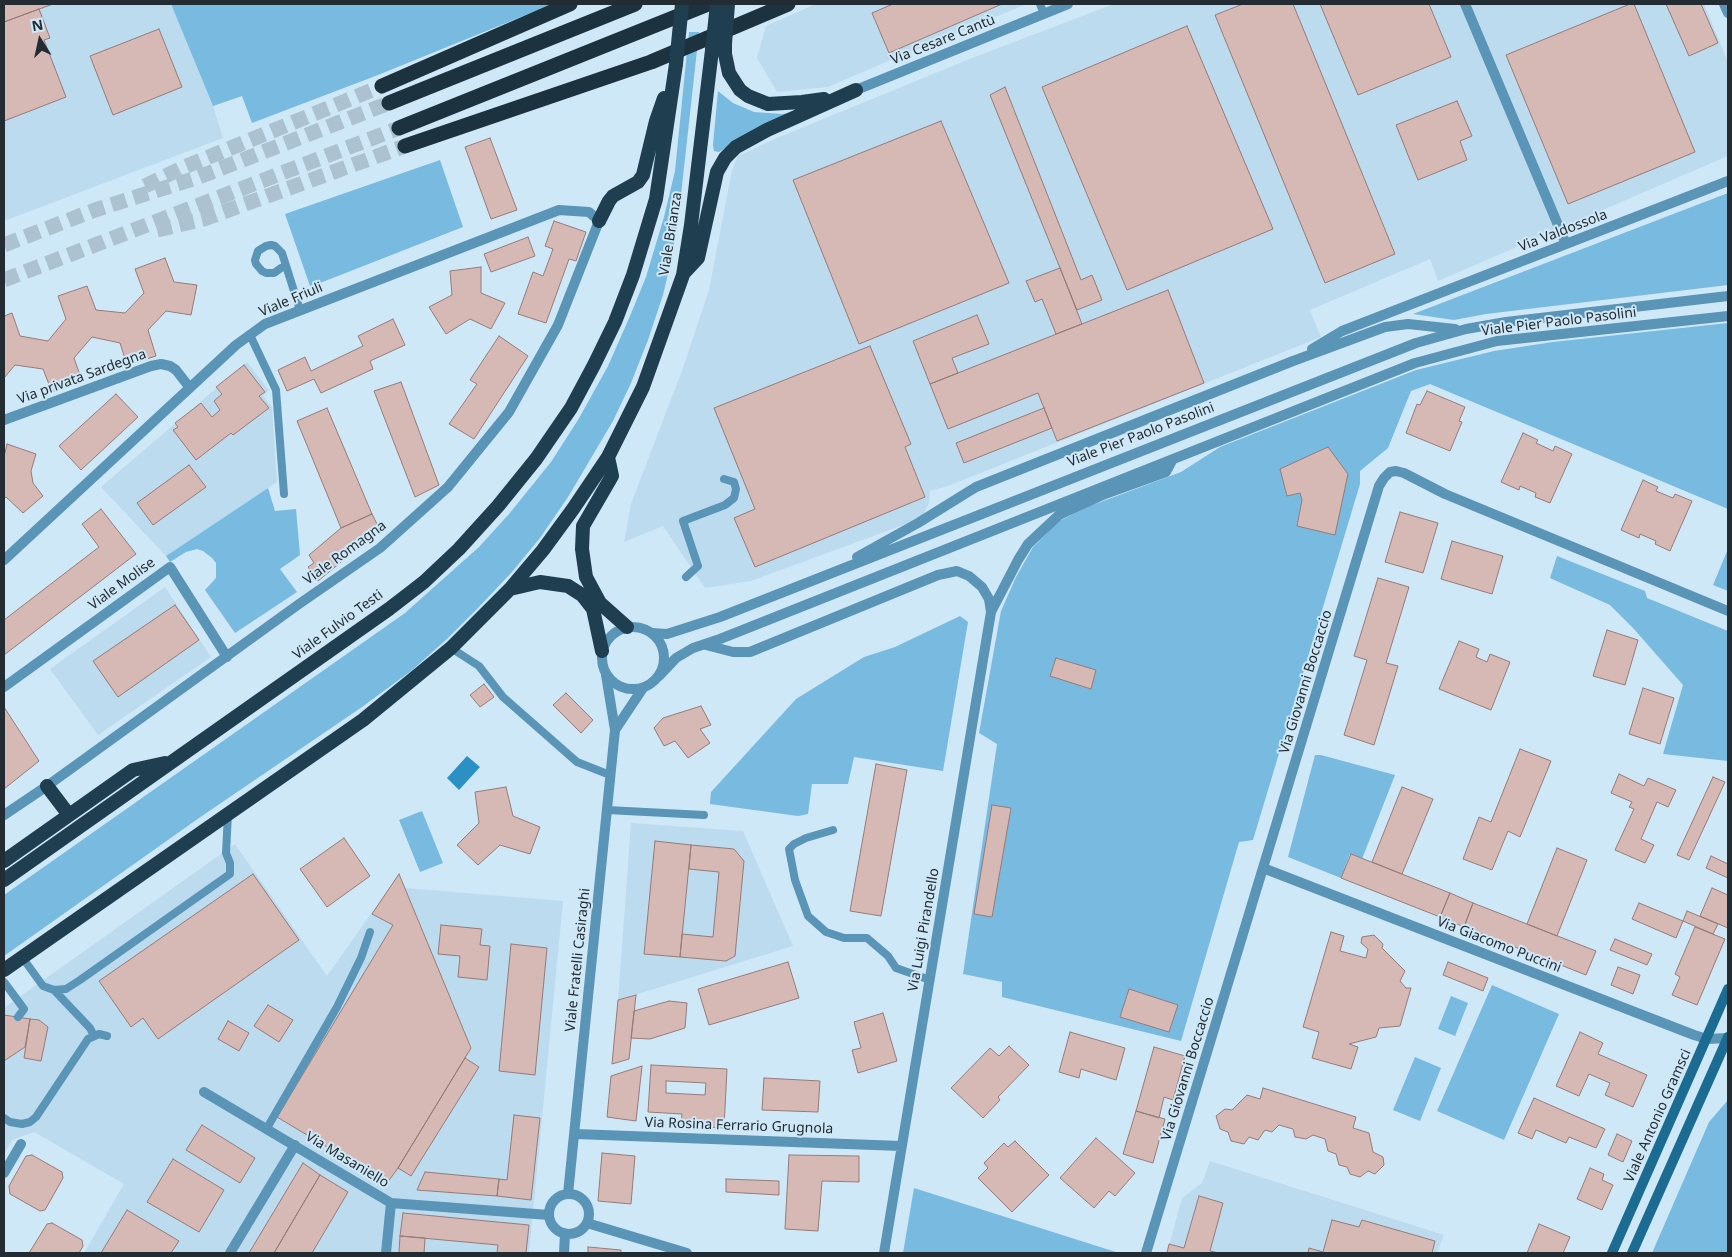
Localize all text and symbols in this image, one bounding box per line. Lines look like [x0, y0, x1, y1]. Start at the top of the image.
street label: Via Cesare Cantù [888, 11, 998, 69]
text: N [30, 14, 45, 35]
north arrow [15, 15, 65, 65]
street label: Viale Brianza [656, 191, 686, 277]
street label: Via Valdossola [1516, 206, 1610, 256]
street label: Viale Friuli [257, 279, 325, 321]
street label: Viale Pier Paolo Pasolini [1481, 304, 1637, 340]
street label: Via privata Sardegna [15, 346, 149, 408]
street label: Viale Pier Paolo Pasolini [1065, 399, 1217, 471]
street label: Viale Romagna [300, 517, 390, 589]
street label: Viale Molise [86, 554, 158, 614]
street label: Viale Fulvio Testi [290, 587, 386, 663]
street label: Via Giovanni Boccaccio [1276, 608, 1336, 756]
street label: Via Luigi Pirandello [905, 867, 943, 993]
street label: Viale Fratelli Casiraghi [562, 887, 594, 1033]
street label: Via Giacomo Puccini [1434, 914, 1564, 976]
street label: Via Giovanni Boccaccio [1158, 995, 1218, 1143]
street label: Viale Antonio Gramsci [1621, 1047, 1695, 1185]
street label: Via Rosina Ferrario Grugnola [644, 1114, 834, 1138]
street label: Via Masaniello [302, 1128, 392, 1192]

